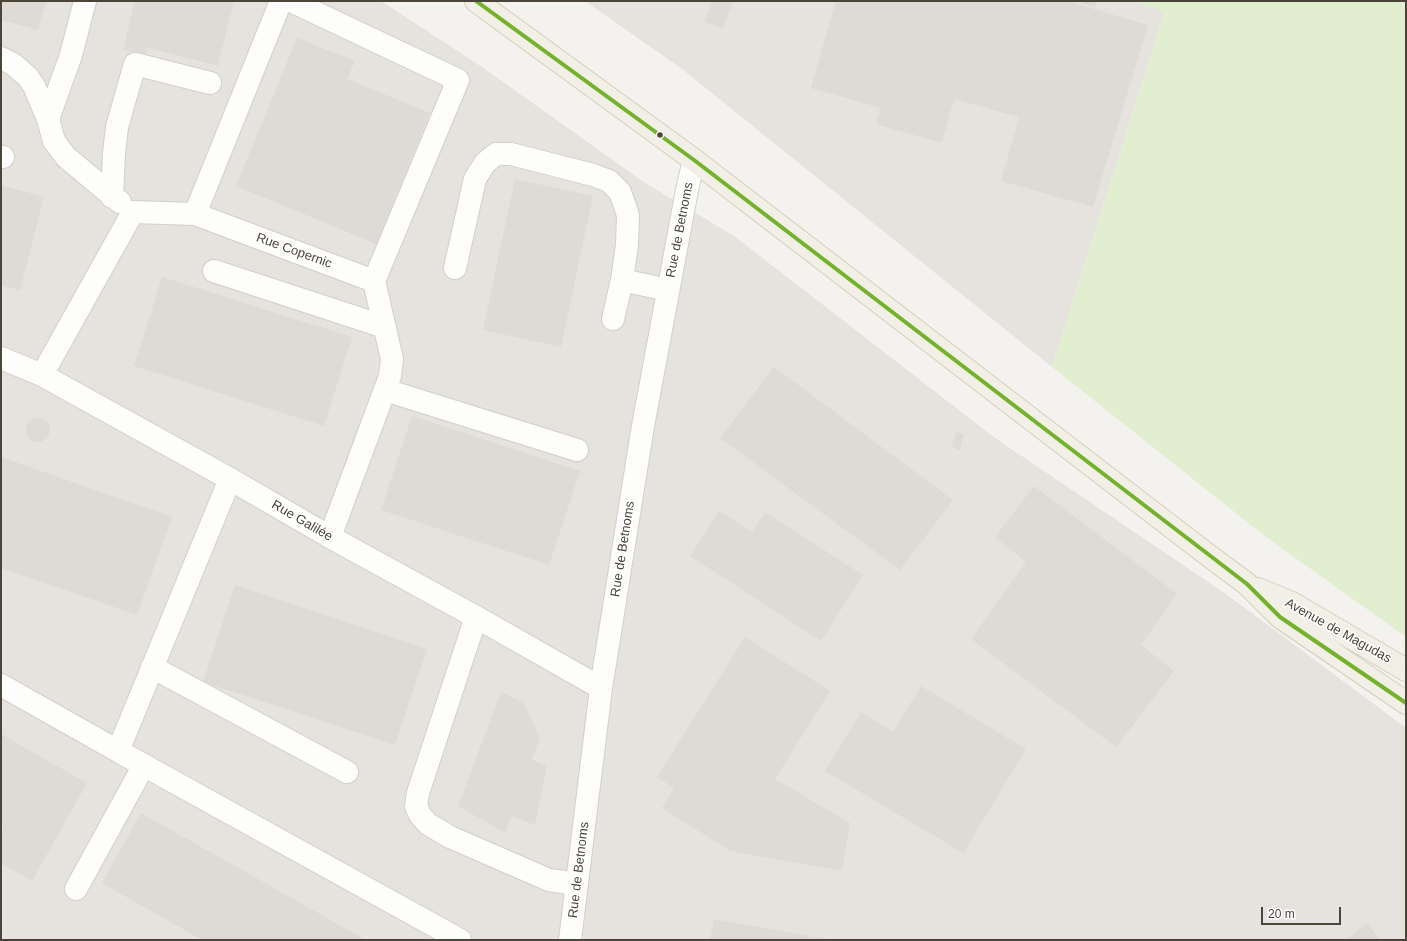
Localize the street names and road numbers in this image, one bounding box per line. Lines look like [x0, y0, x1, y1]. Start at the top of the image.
street label: Rue de Betnoms [663, 181, 697, 279]
street label: Rue Copernic [254, 230, 334, 272]
street label: Rue Galilée [269, 497, 335, 545]
street label: Rue de Betnoms [608, 500, 638, 598]
street label: Avenue de Magudas [1282, 595, 1394, 667]
street label: Rue de Betnoms [565, 821, 593, 919]

